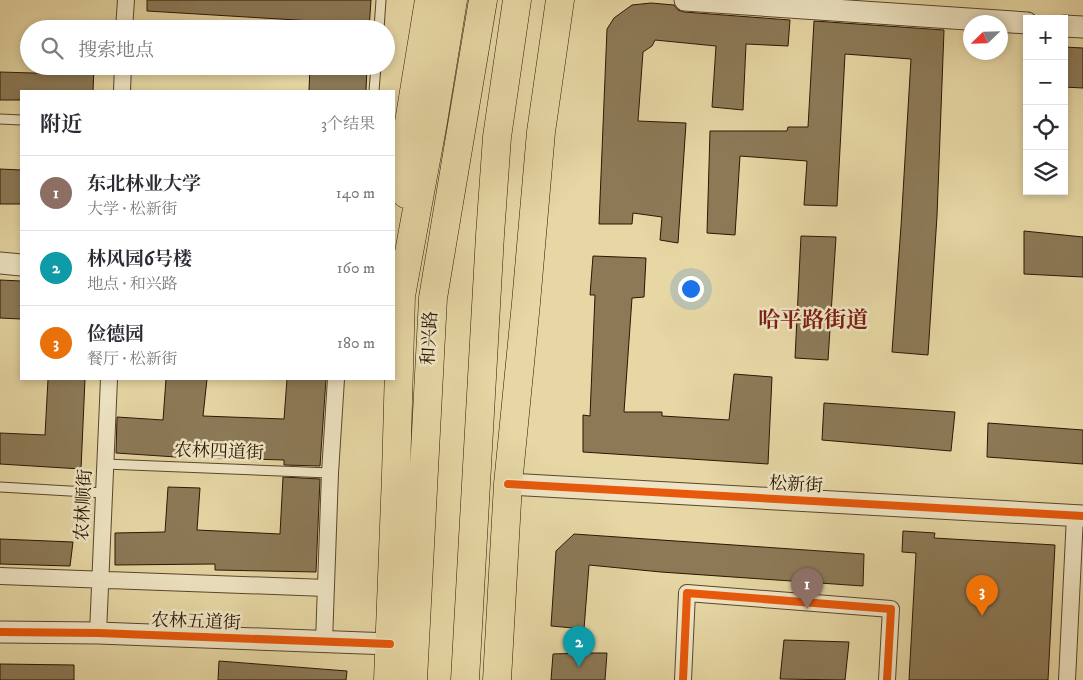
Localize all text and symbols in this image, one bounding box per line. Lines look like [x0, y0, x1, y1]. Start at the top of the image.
north arrow [963, 15, 1008, 60]
map controls [1023, 15, 1068, 195]
button: + [1023, 15, 1068, 60]
search box [20, 20, 395, 75]
icon: search [38, 34, 66, 62]
text: 搜索地点 [78, 39, 154, 62]
button: − [1023, 60, 1068, 105]
button: locate [1023, 105, 1068, 150]
text: 附近 [40, 112, 82, 138]
text: 3个结果 [321, 114, 375, 134]
button: layers [1023, 150, 1068, 195]
text: 东北林业大学 [87, 173, 201, 196]
text: 1 [53, 183, 59, 203]
text: 140 m [336, 183, 375, 203]
text: 大学 · 松新街 [87, 199, 178, 219]
text: 林风园6号楼 [87, 248, 192, 271]
text: 2 [52, 258, 60, 278]
text: 160 m [337, 258, 375, 278]
text: 地点 · 和兴路 [87, 274, 178, 294]
your location [678, 276, 704, 302]
district label: 哈平路街道 [758, 307, 868, 334]
street label: 和兴路 [418, 310, 442, 366]
text: 俭德园 [87, 323, 144, 346]
text: 3 [53, 333, 59, 353]
text: 180 m [337, 333, 375, 353]
text: 餐厅 · 松新街 [87, 349, 178, 369]
street label: 农林四道街 [174, 439, 264, 465]
street label: 农林顺街 [71, 468, 97, 542]
street label: 松新街 [768, 473, 824, 497]
pin: 1 [791, 568, 823, 609]
pin: 3 [966, 575, 998, 616]
street label: 农林五道街 [151, 609, 241, 635]
pin: 2 [563, 626, 595, 667]

